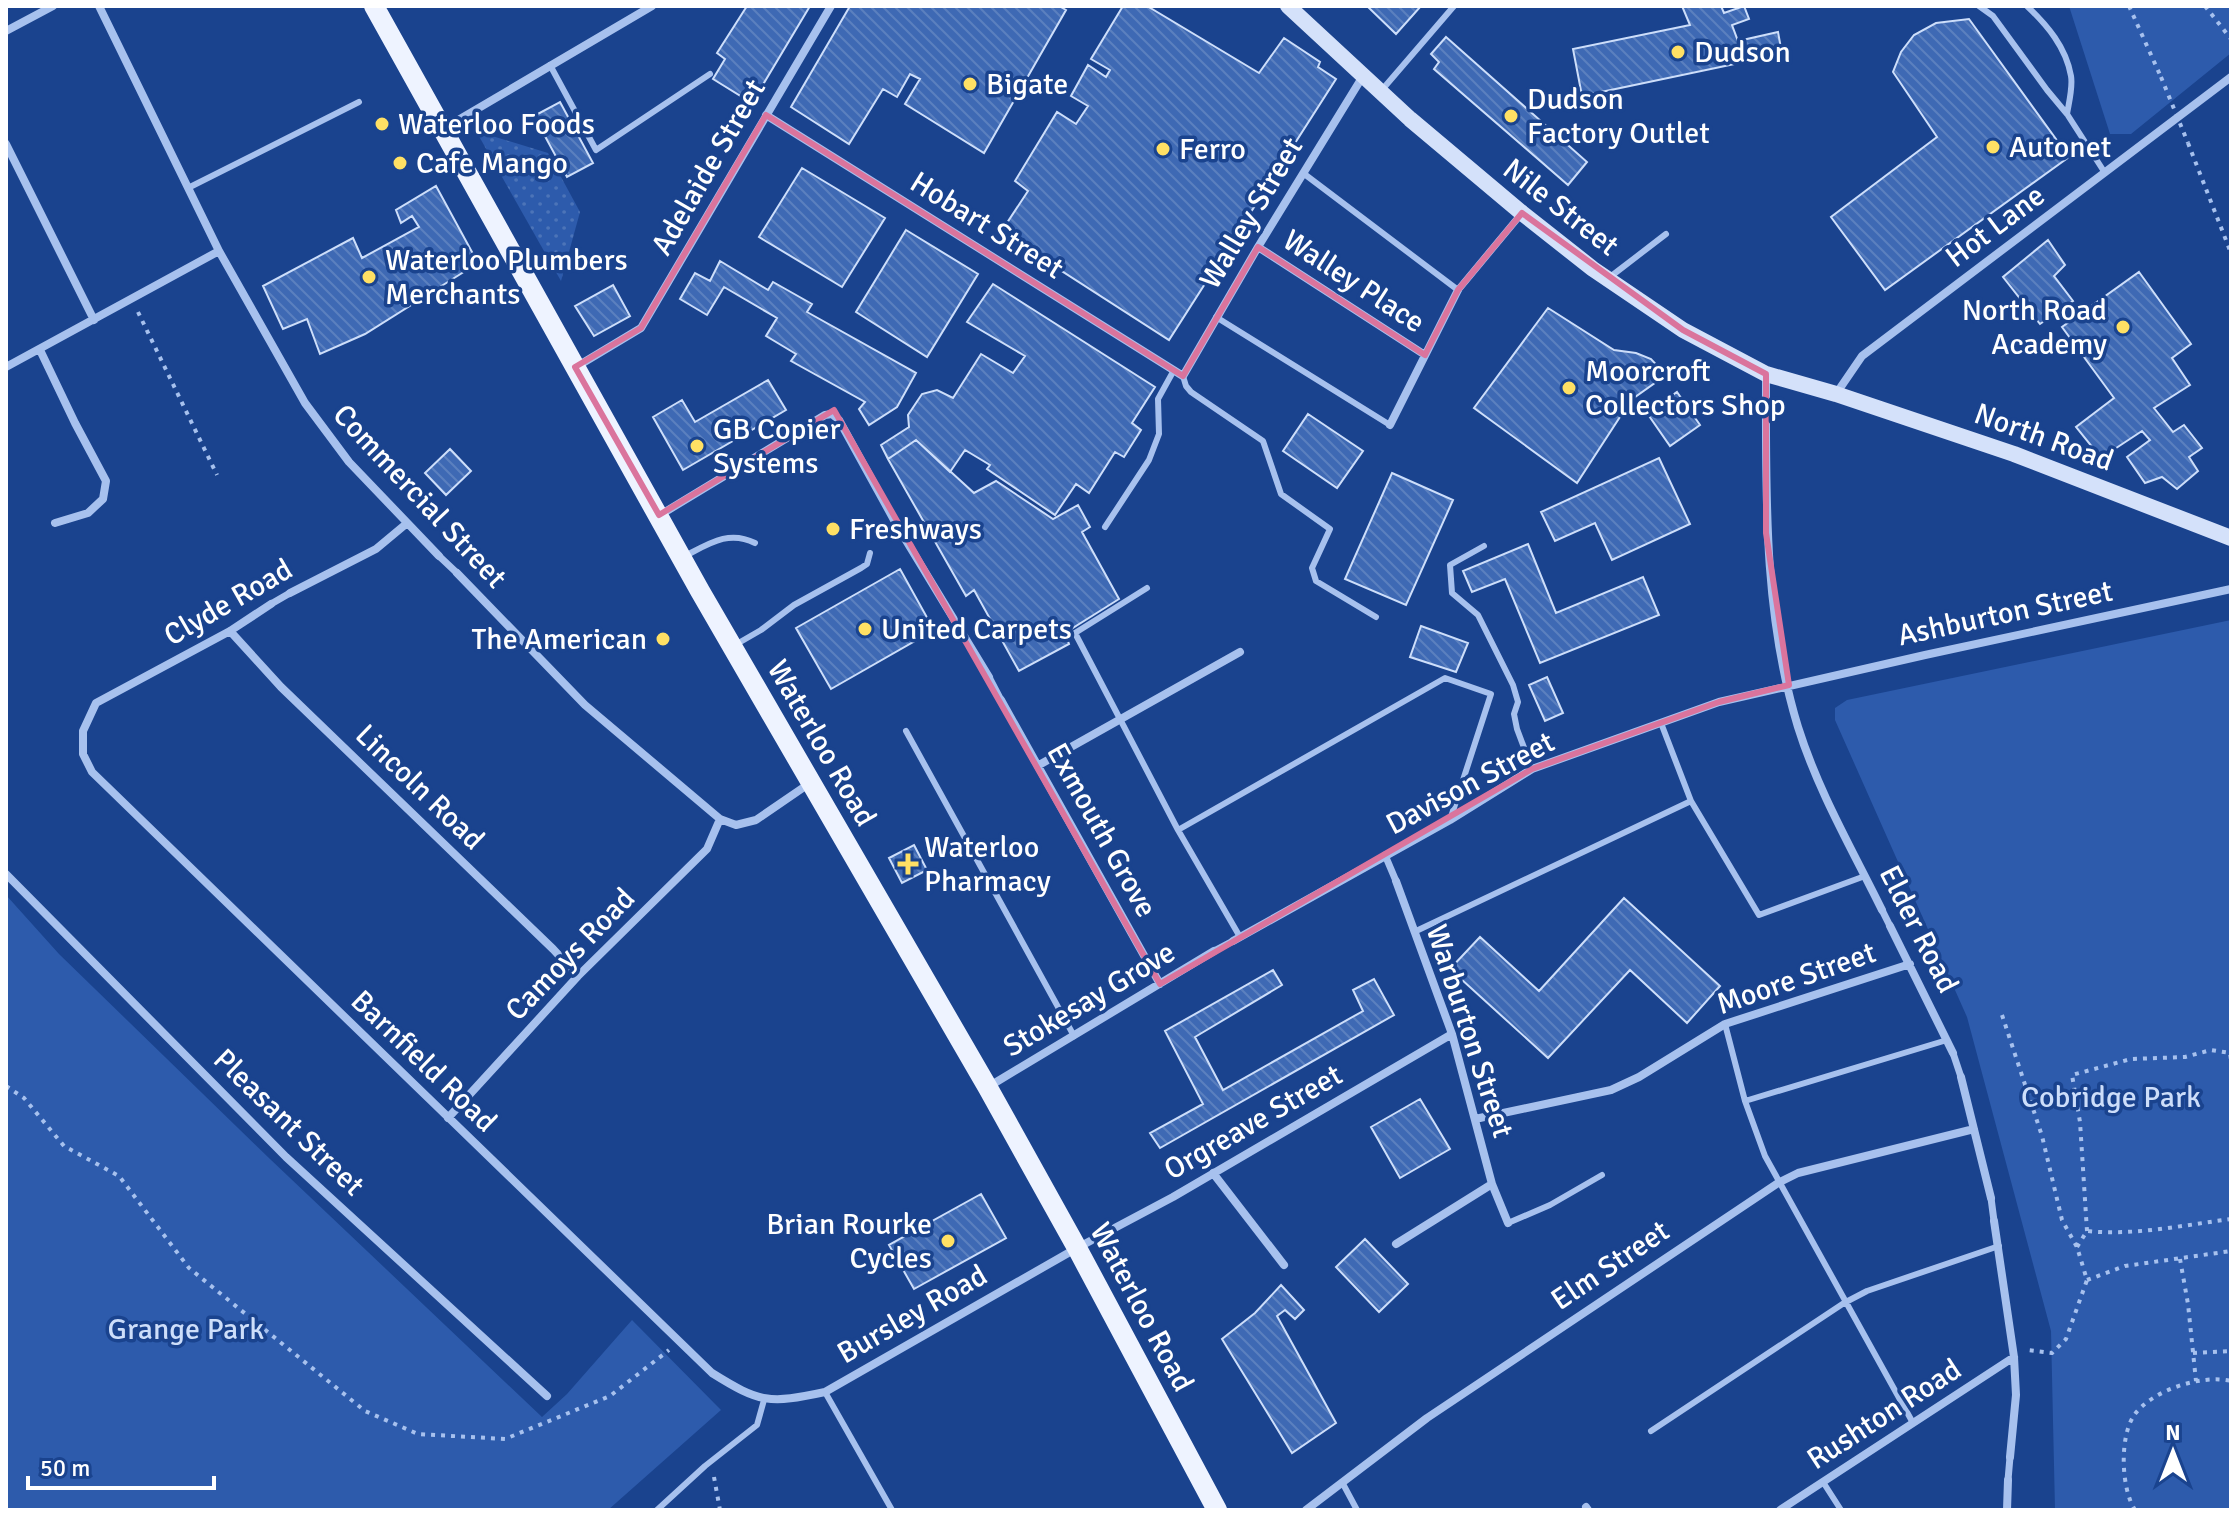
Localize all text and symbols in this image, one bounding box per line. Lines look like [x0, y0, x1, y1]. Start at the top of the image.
place label: Dudson [1694, 34, 1791, 71]
marker: Dudson [1669, 43, 1687, 61]
place label: Bigate [986, 66, 1068, 103]
street label: Adelaide Street [643, 73, 774, 262]
marker: Bigate [961, 75, 979, 93]
place label: Dudson Factory Outlet [1527, 81, 1710, 152]
place label: Waterloo Foods [398, 106, 595, 143]
marker: Dudson Factory Outlet [1502, 107, 1520, 125]
marker: Waterloo Foods [373, 115, 391, 133]
place label: Autonet [2009, 129, 2111, 166]
place label: Ferro [1179, 131, 1246, 168]
street label: Walley Street [1192, 131, 1311, 296]
marker: Autonet [1984, 138, 2002, 156]
marker: Ferro [1154, 140, 1172, 158]
place label: Cafe Mango [416, 145, 568, 182]
street label: Nile Street [1495, 151, 1626, 264]
marker: Cafe Mango [391, 154, 409, 172]
street label: Hobart Street [903, 164, 1070, 287]
street label: Hot Lane [1938, 177, 2052, 276]
street label: Walley Place [1276, 222, 1432, 341]
place label: Waterloo Plumbers Merchants [385, 242, 628, 313]
marker: Waterloo Plumbers Merchants [360, 268, 378, 286]
place label: North Road Academy [1962, 292, 2107, 363]
marker: North Road Academy [2114, 318, 2132, 336]
place label: Moorcroft Collectors Shop [1585, 353, 1786, 424]
marker: Moorcroft Collectors Shop [1560, 379, 1578, 397]
street label: North Road [1969, 395, 2118, 480]
street label: Commercial Street [325, 397, 514, 596]
place label: GB Copier Systems [713, 411, 841, 482]
marker: GB Copier Systems [688, 437, 706, 455]
place label: Freshways [849, 511, 982, 548]
marker: Freshways [824, 520, 842, 538]
street label: Clyde Road [157, 551, 299, 654]
street label: Ashburton Street [1894, 573, 2116, 654]
place label: United Carpets [881, 611, 1072, 648]
marker: United Carpets [856, 620, 874, 638]
place label: The American [472, 621, 647, 658]
marker: The American [654, 630, 672, 648]
street label: Waterloo Road [759, 653, 884, 833]
street label: Lincoln Road [347, 717, 492, 858]
street label: Davison Street [1380, 724, 1561, 843]
street label: Exmouth Grove [1038, 737, 1165, 924]
place label: Waterloo Pharmacy [924, 829, 1051, 900]
marker: Waterloo Pharmacy [899, 855, 917, 873]
street label: Elder Road [1871, 859, 1966, 999]
street label: Camoys Road [498, 880, 643, 1028]
street label: Warburton Street [1418, 920, 1521, 1142]
street label: Stokesay Grove [997, 934, 1182, 1065]
street label: Moore Street [1712, 934, 1881, 1023]
street label: Barnfield Road [343, 983, 504, 1140]
street label: Pleasant Street [205, 1041, 372, 1204]
street label: Orgreave Street [1158, 1057, 1349, 1188]
park label: Cobridge Park [2021, 1079, 2201, 1116]
place label: Brian Rourke Cycles [766, 1206, 932, 1277]
street label: Elm Street [1544, 1212, 1676, 1318]
street label: Waterloo Road [1082, 1216, 1202, 1398]
marker: Brian Rourke Cycles [939, 1232, 957, 1250]
street label: Bursley Road [831, 1257, 994, 1372]
park label: Grange Park [108, 1311, 264, 1348]
street label: Rushton Road [1800, 1351, 1968, 1478]
north arrow [2133, 1412, 2213, 1492]
text: N [2165, 1419, 2181, 1446]
scale bar [28, 1440, 214, 1490]
text: 50 m [40, 1453, 90, 1483]

